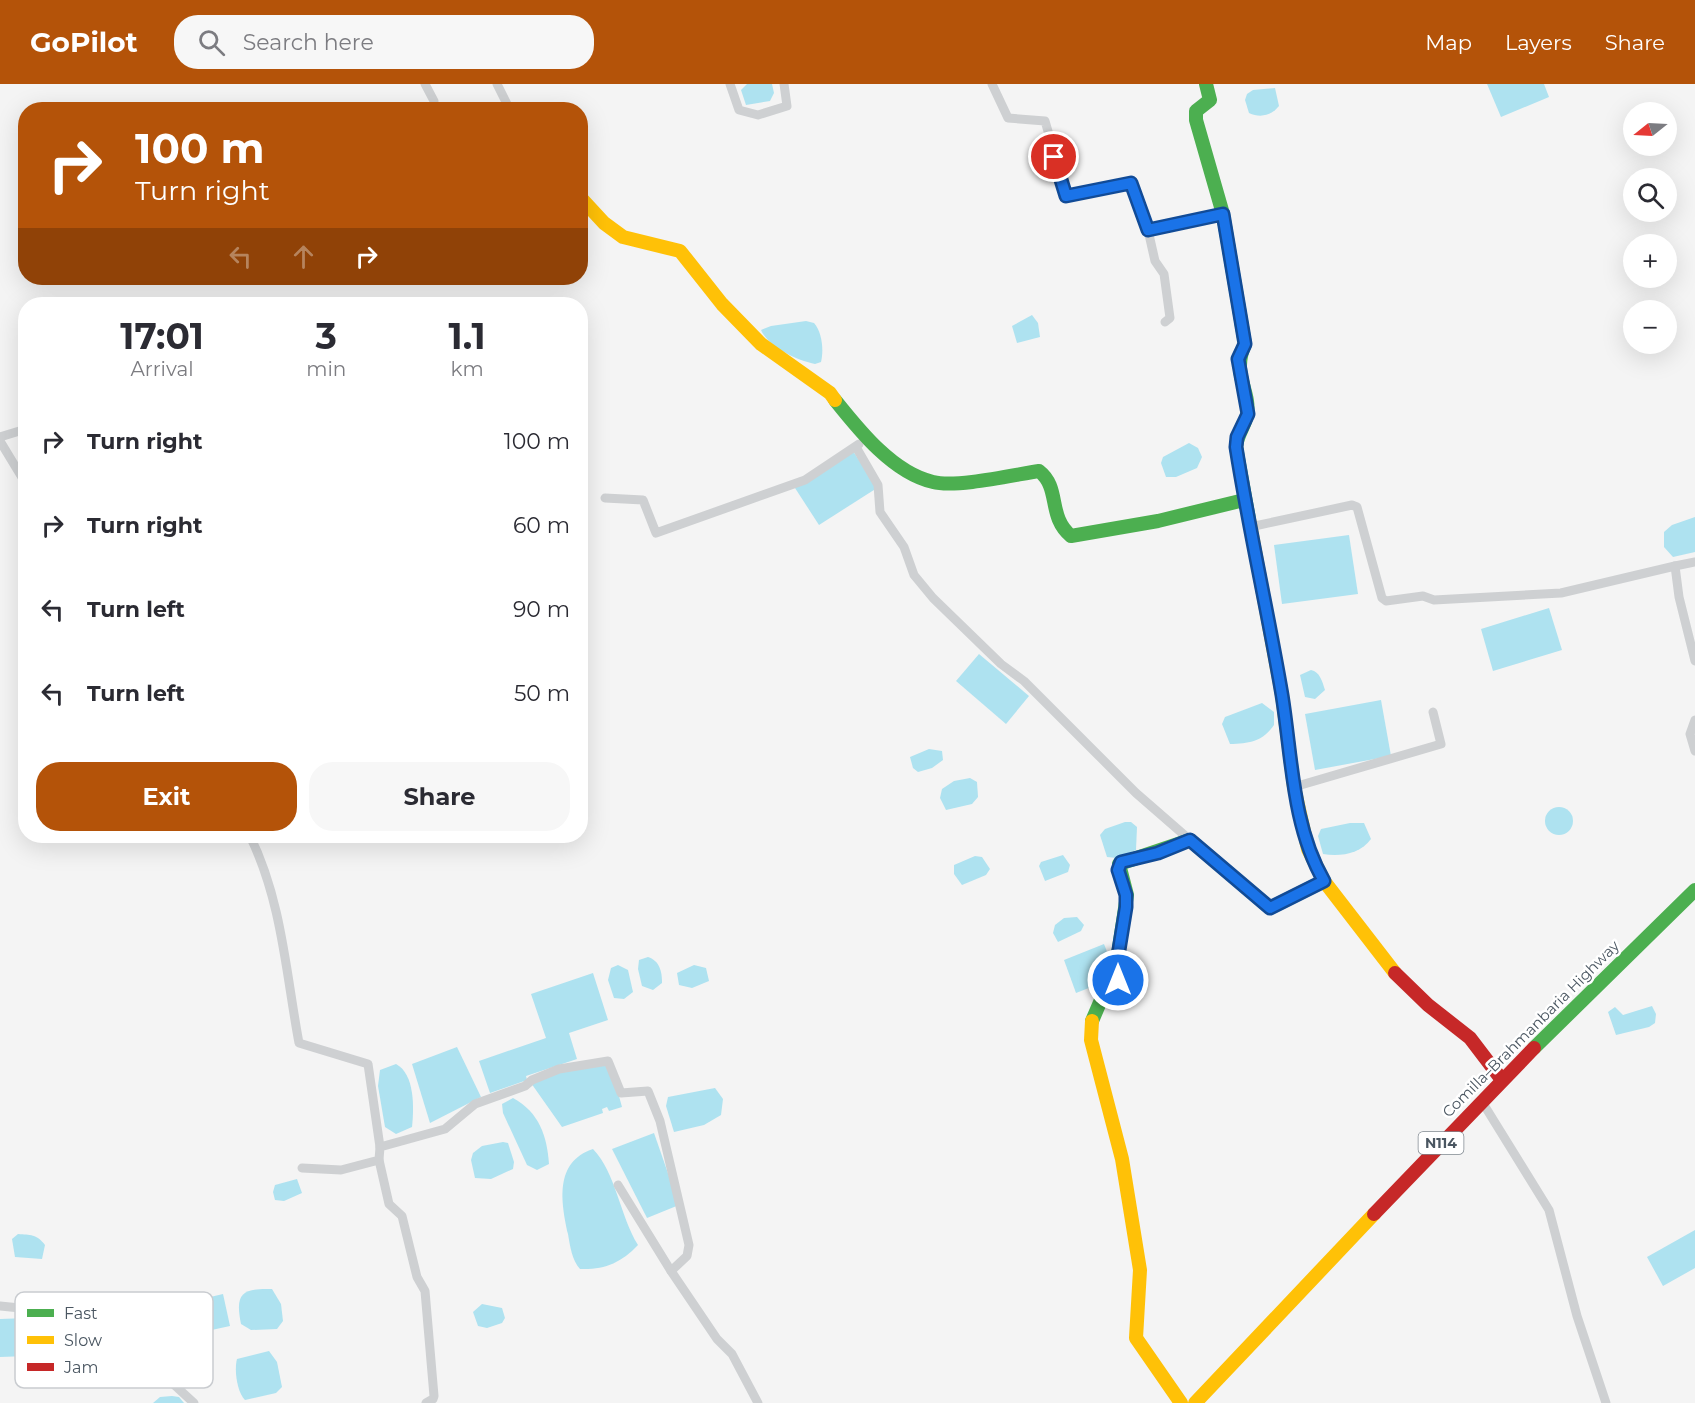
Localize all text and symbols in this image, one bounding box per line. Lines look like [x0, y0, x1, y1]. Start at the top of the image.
search box [174, 15, 594, 69]
text: GoPilot [30, 25, 138, 59]
icon: search [195, 26, 228, 59]
text: Search here [243, 29, 374, 56]
text: Map [1425, 30, 1472, 55]
text: Layers [1505, 30, 1572, 55]
text: Share [1605, 30, 1665, 55]
north arrow [1623, 102, 1677, 156]
map controls [1623, 102, 1677, 354]
text: 100 m [135, 122, 264, 174]
icon: right [36, 126, 114, 204]
pin [1028, 131, 1079, 182]
icon: arrive [1037, 140, 1070, 173]
button: search [1623, 168, 1677, 222]
text: Turn right [135, 174, 270, 207]
button: + [1623, 234, 1677, 288]
icon: left [224, 240, 257, 273]
icon: ahead [287, 240, 320, 273]
icon: right [350, 240, 383, 273]
button: − [1623, 300, 1677, 354]
text: 17:01 [120, 314, 204, 358]
text: 3 [316, 314, 337, 358]
text: 1.1 [449, 314, 486, 358]
text: Arrival [131, 357, 194, 381]
text: min [306, 357, 346, 381]
text: km [451, 357, 484, 381]
icon: right [36, 425, 69, 458]
text: Turn right [87, 428, 202, 455]
text: 100 m [504, 428, 570, 455]
icon: right [36, 509, 69, 542]
text: Turn right [87, 512, 202, 539]
text: 60 m [513, 512, 570, 539]
icon: left [36, 593, 69, 626]
text: Turn left [87, 596, 185, 623]
text: 90 m [513, 596, 570, 623]
icon: left [36, 677, 69, 710]
text: Turn left [87, 680, 185, 707]
text: 50 m [514, 680, 570, 707]
button: Exit [36, 762, 297, 831]
button: Share [309, 762, 570, 831]
street label: Comilla–Brahmanbaria Highway [1438, 936, 1624, 1121]
position arrow [1086, 948, 1150, 1012]
road number: N114 [1418, 1132, 1464, 1154]
legend [15, 1292, 213, 1388]
text: Fast [64, 1304, 98, 1323]
text: Slow [64, 1331, 102, 1350]
text: Jam [63, 1358, 98, 1377]

